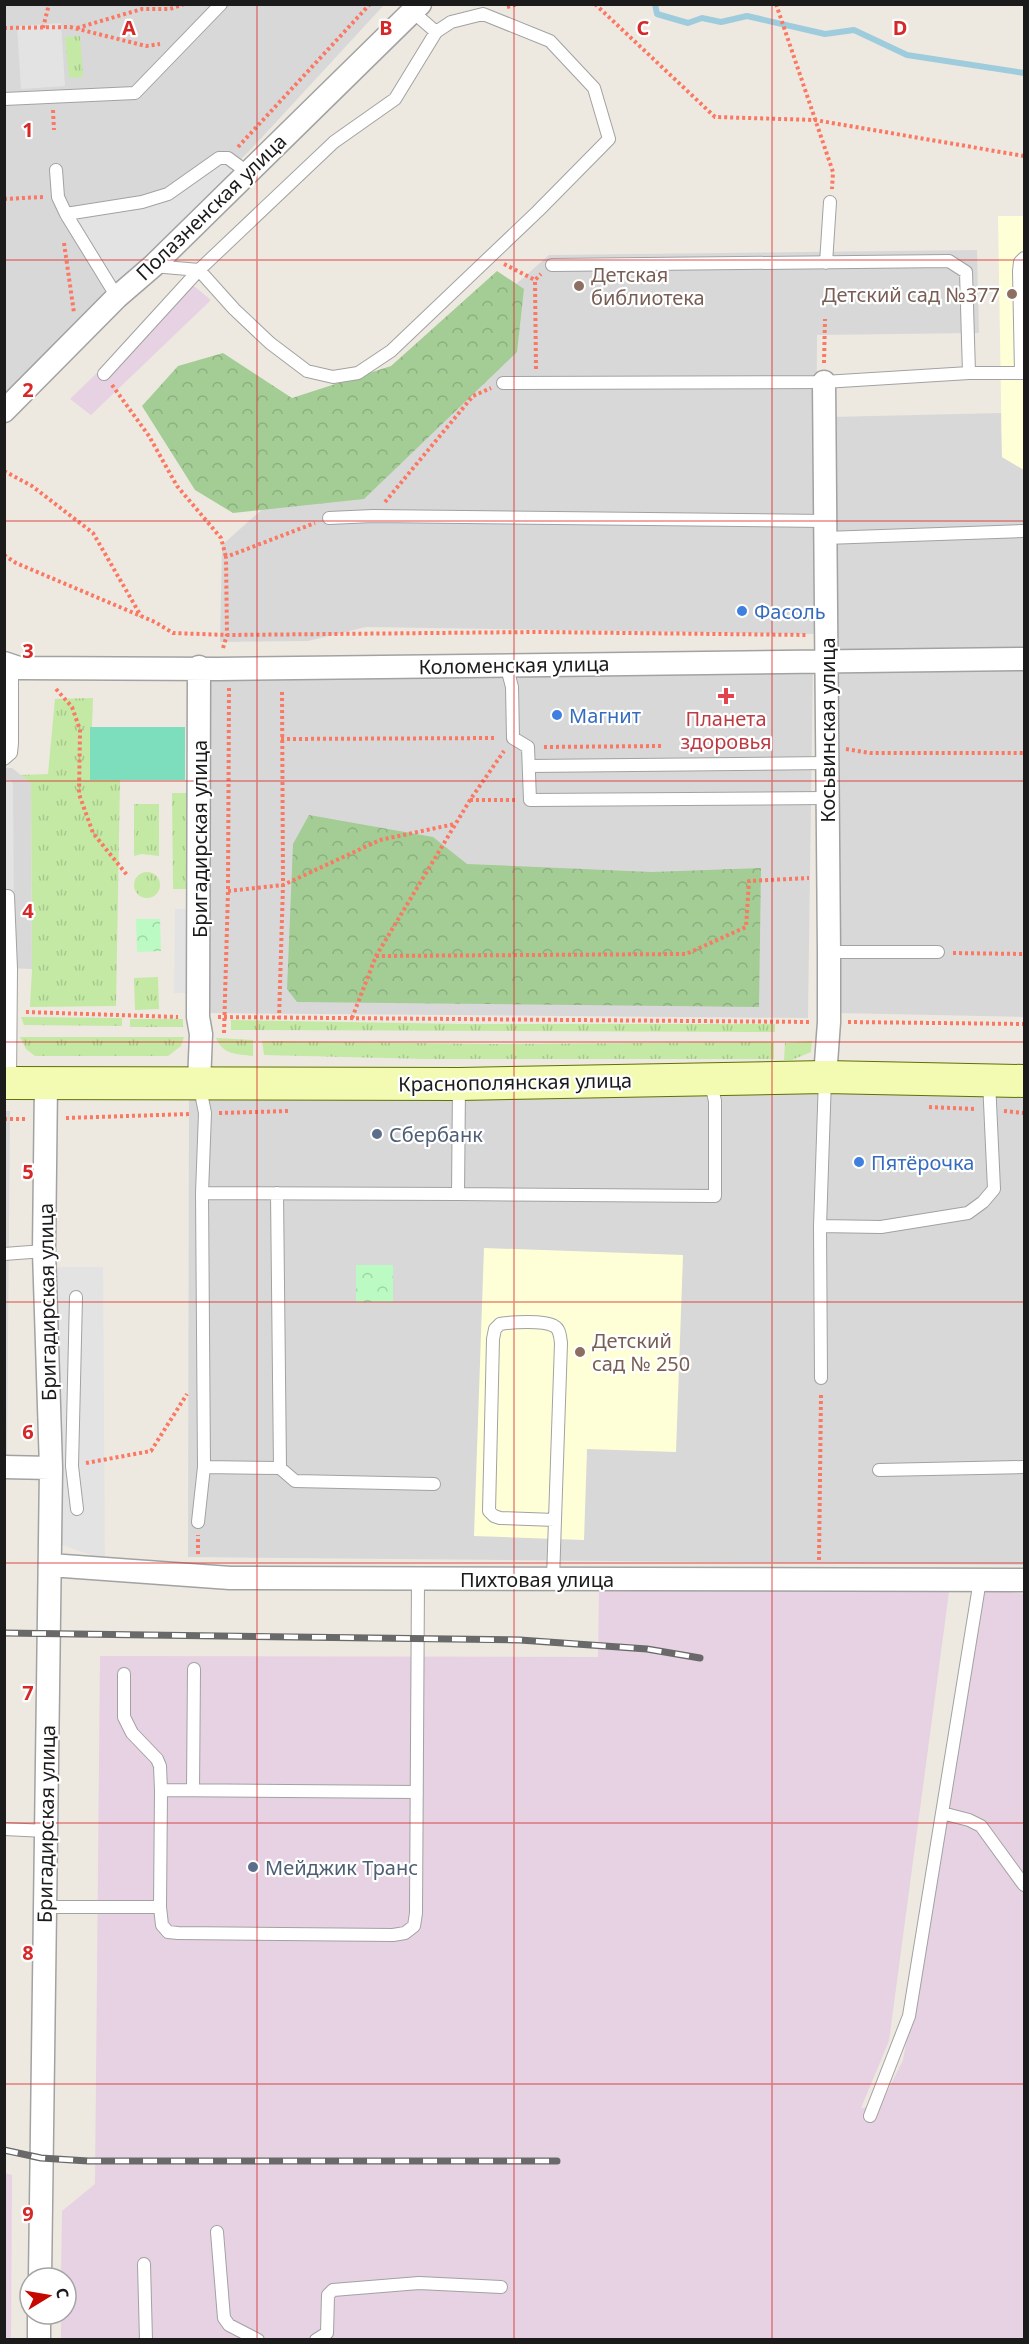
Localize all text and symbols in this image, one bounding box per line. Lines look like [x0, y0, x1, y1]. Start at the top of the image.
text: A [122, 14, 136, 41]
text: B [379, 14, 393, 41]
text: C [637, 14, 650, 41]
text: D [893, 14, 907, 41]
text: 1 [22, 116, 34, 143]
street label: Полазненская улица [130, 128, 292, 286]
place label: Детская библиотека [591, 261, 705, 311]
marker: Детская библиотека [572, 279, 586, 293]
place label: Детский сад №377 [822, 281, 1000, 308]
marker: Детский сад №377 [1005, 287, 1019, 301]
text: 2 [22, 376, 34, 403]
place label: Фасоль [754, 598, 826, 625]
marker: Фасоль [735, 604, 749, 618]
text: 3 [22, 637, 34, 664]
street label: Косьвинская улица [814, 637, 841, 823]
street label: Коломенская улица [418, 650, 610, 680]
marker: Планета здоровья [719, 689, 733, 703]
place label: Магнит [569, 702, 641, 729]
place label: Планета здоровья [680, 705, 772, 755]
marker: Магнит [550, 708, 564, 722]
street label: Бригадирская улица [186, 740, 213, 938]
text: 4 [22, 897, 34, 924]
street label: Краснополянская улица [398, 1066, 632, 1098]
place label: Сбербанк [389, 1121, 483, 1148]
marker: Сбербанк [370, 1127, 384, 1141]
place label: Пятёрочка [871, 1149, 974, 1176]
marker: Пятёрочка [852, 1155, 866, 1169]
text: 5 [22, 1158, 34, 1185]
street label: Бригадирская улица [32, 1203, 62, 1401]
place label: Детский сад № 250 [592, 1327, 690, 1377]
marker: Детский сад № 250 [573, 1345, 587, 1359]
text: 6 [22, 1418, 34, 1445]
street label: Пихтовая улица [460, 1566, 614, 1593]
text: 7 [22, 1679, 34, 1706]
street label: Бригадирская улица [31, 1725, 61, 1923]
place label: Мейджик Транс [265, 1854, 418, 1881]
marker: Мейджик Транс [246, 1860, 260, 1874]
text: 8 [22, 1939, 34, 1966]
text: 9 [22, 2200, 34, 2227]
north arrow [18, 2266, 78, 2326]
text: С [51, 2286, 75, 2300]

